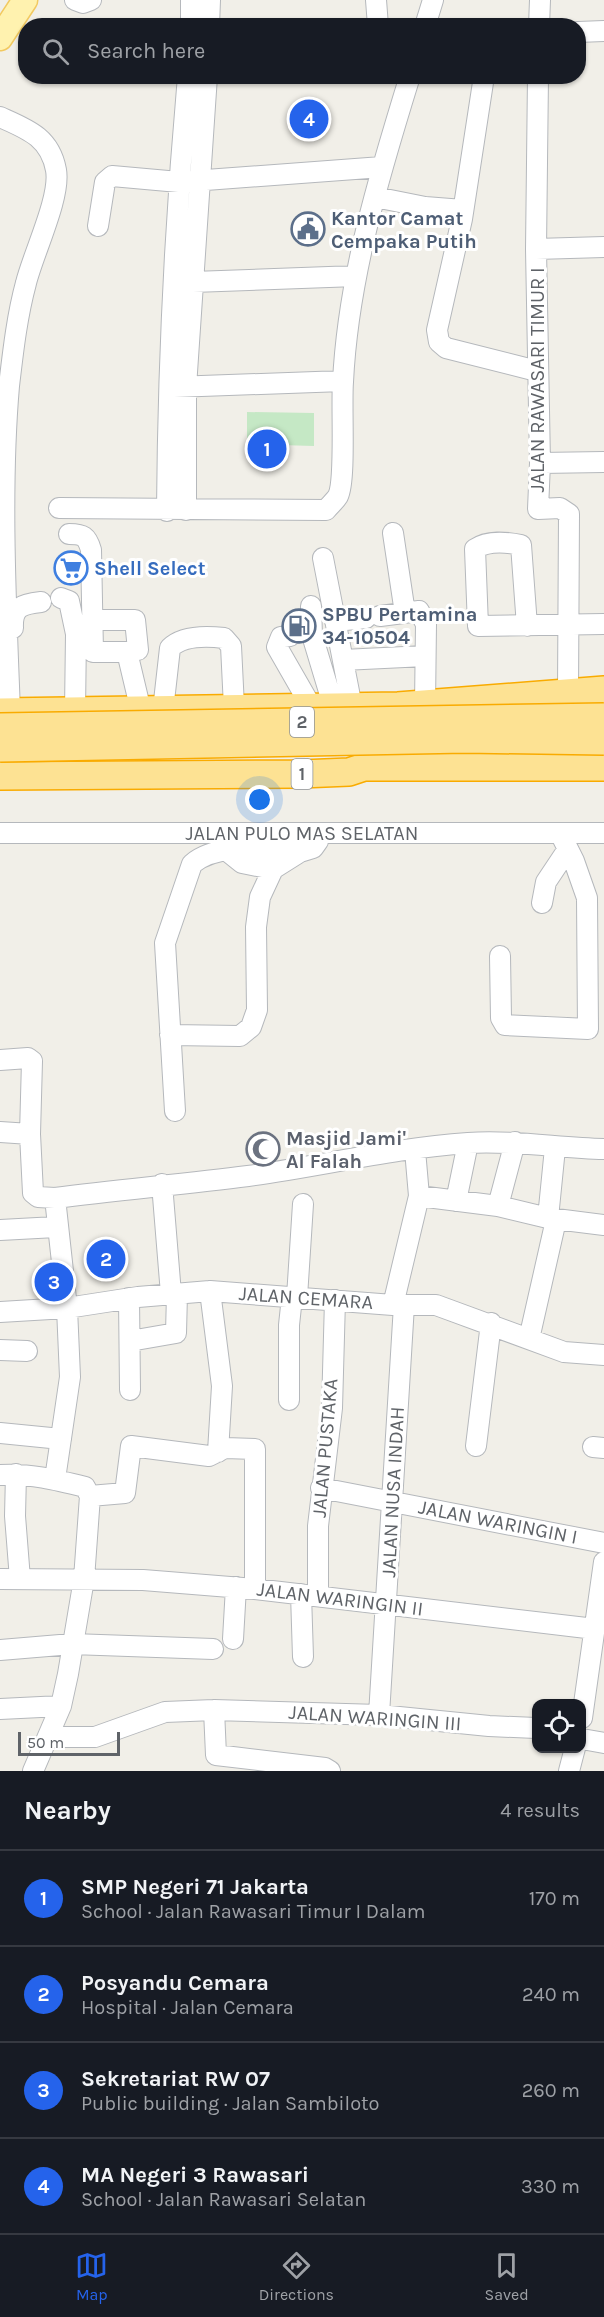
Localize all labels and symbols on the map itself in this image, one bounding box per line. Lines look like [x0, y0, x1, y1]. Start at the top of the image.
pin: 4 [290, 96, 328, 142]
place label: Kantor Camat Cempaka Putih [331, 207, 477, 253]
public building icon: Kantor Camat Cempaka Putih [290, 211, 326, 247]
street label: JALAN RAWASARI TIMUR I [526, 267, 549, 493]
pin: 1 [248, 426, 286, 472]
supermarket icon: Shell Select [53, 550, 89, 586]
place label: Shell Select [94, 557, 206, 580]
place label: SPBU Pertamina 34-10504 [322, 603, 478, 649]
fuel station icon: SPBU Pertamina 34-10504 [281, 608, 317, 644]
road number: 2 [290, 707, 314, 737]
road number: 1 [292, 759, 312, 789]
your location [245, 785, 274, 814]
street label: JALAN PULO MAS SELATAN [186, 822, 418, 845]
place label: Masjid Jami' Al Falah [286, 1127, 406, 1173]
mosque icon: Masjid Jami' Al Falah [245, 1131, 281, 1167]
pin: 2 [86, 1236, 126, 1282]
pin: 3 [34, 1260, 74, 1304]
street label: JALAN CEMARA [238, 1282, 374, 1314]
street label: JALAN PUSTAKA [307, 1378, 343, 1518]
street label: JALAN NUSA INDAH [377, 1406, 409, 1578]
street label: JALAN WARINGIN I [416, 1495, 580, 1549]
street label: JALAN WARINGIN II [256, 1577, 424, 1621]
street label: JALAN WARINGIN III [288, 1701, 462, 1735]
scale bar [18, 1729, 120, 1756]

